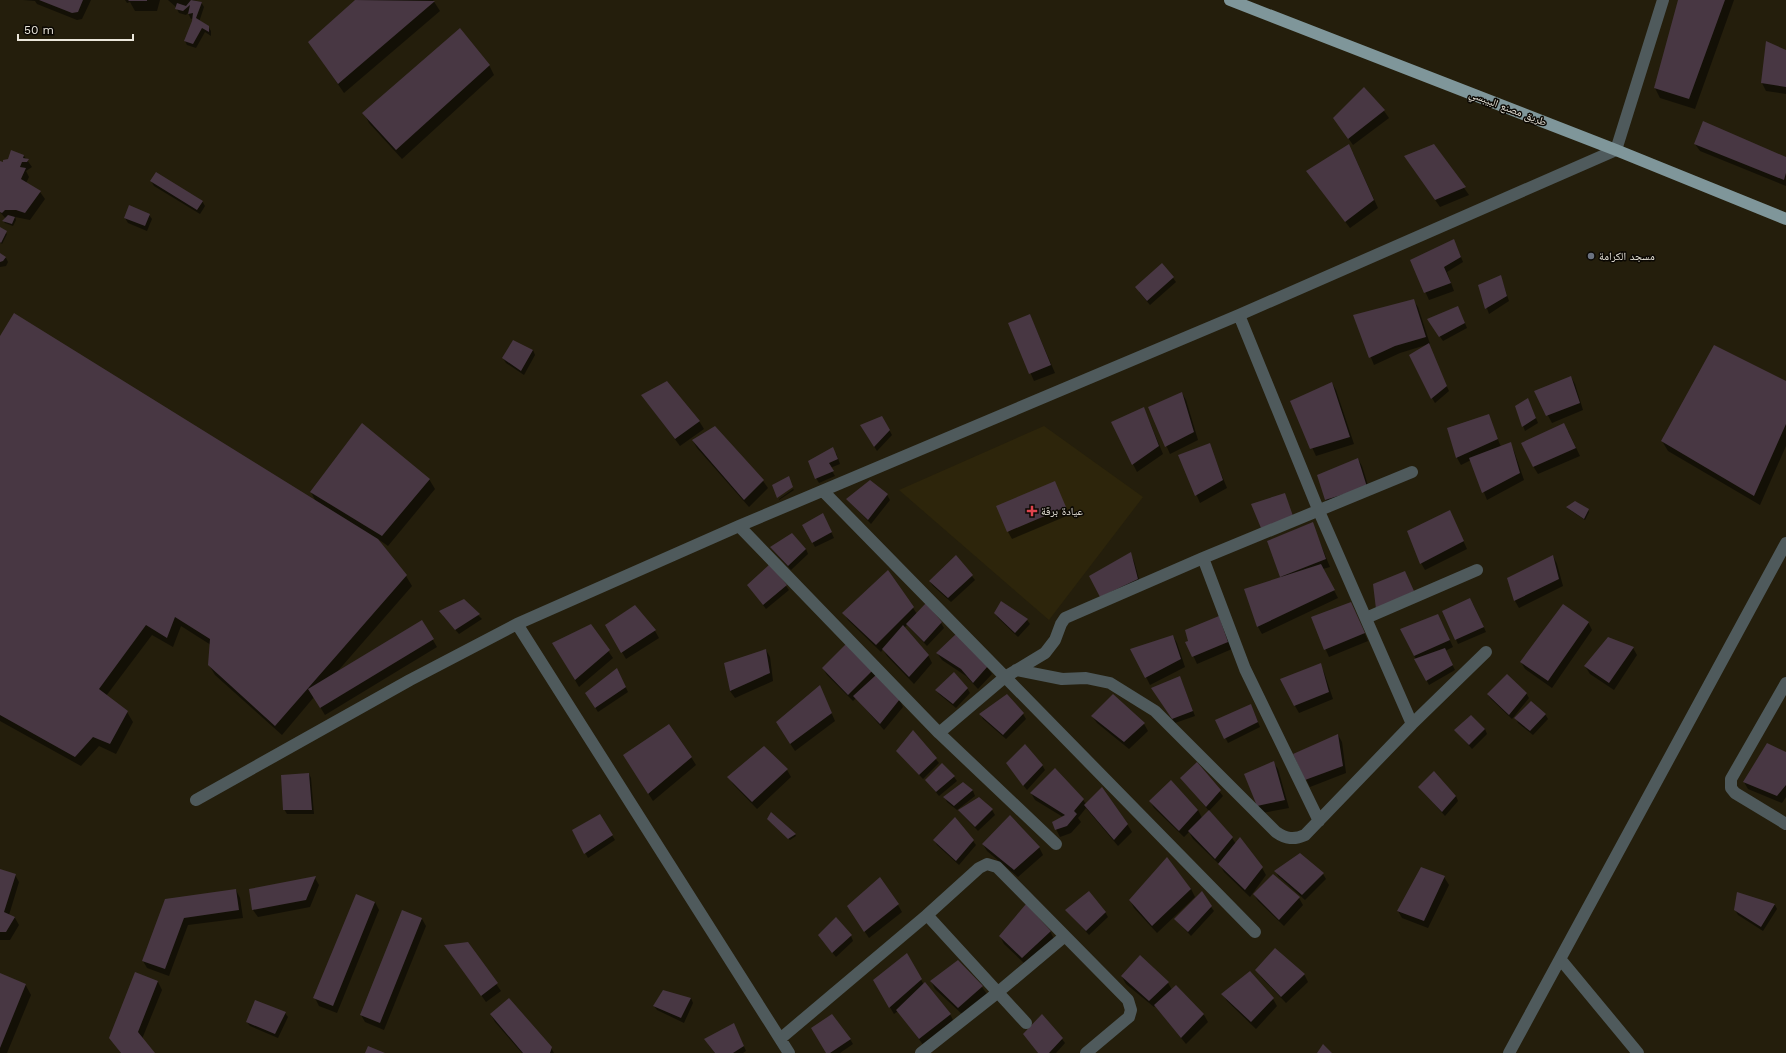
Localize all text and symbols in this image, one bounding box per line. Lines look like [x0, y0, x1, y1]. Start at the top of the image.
scale bar [18, 16, 133, 42]
text: 50 m [24, 23, 54, 37]
street label: طريق مصنع البيبسي [1467, 87, 1549, 130]
place label: مسجد الكرامة [1599, 250, 1655, 263]
marker: مسجد الكرامة [1586, 251, 1596, 261]
marker: عيادة برقة [1026, 505, 1038, 517]
place label: عيادة برقة [1041, 505, 1084, 518]

